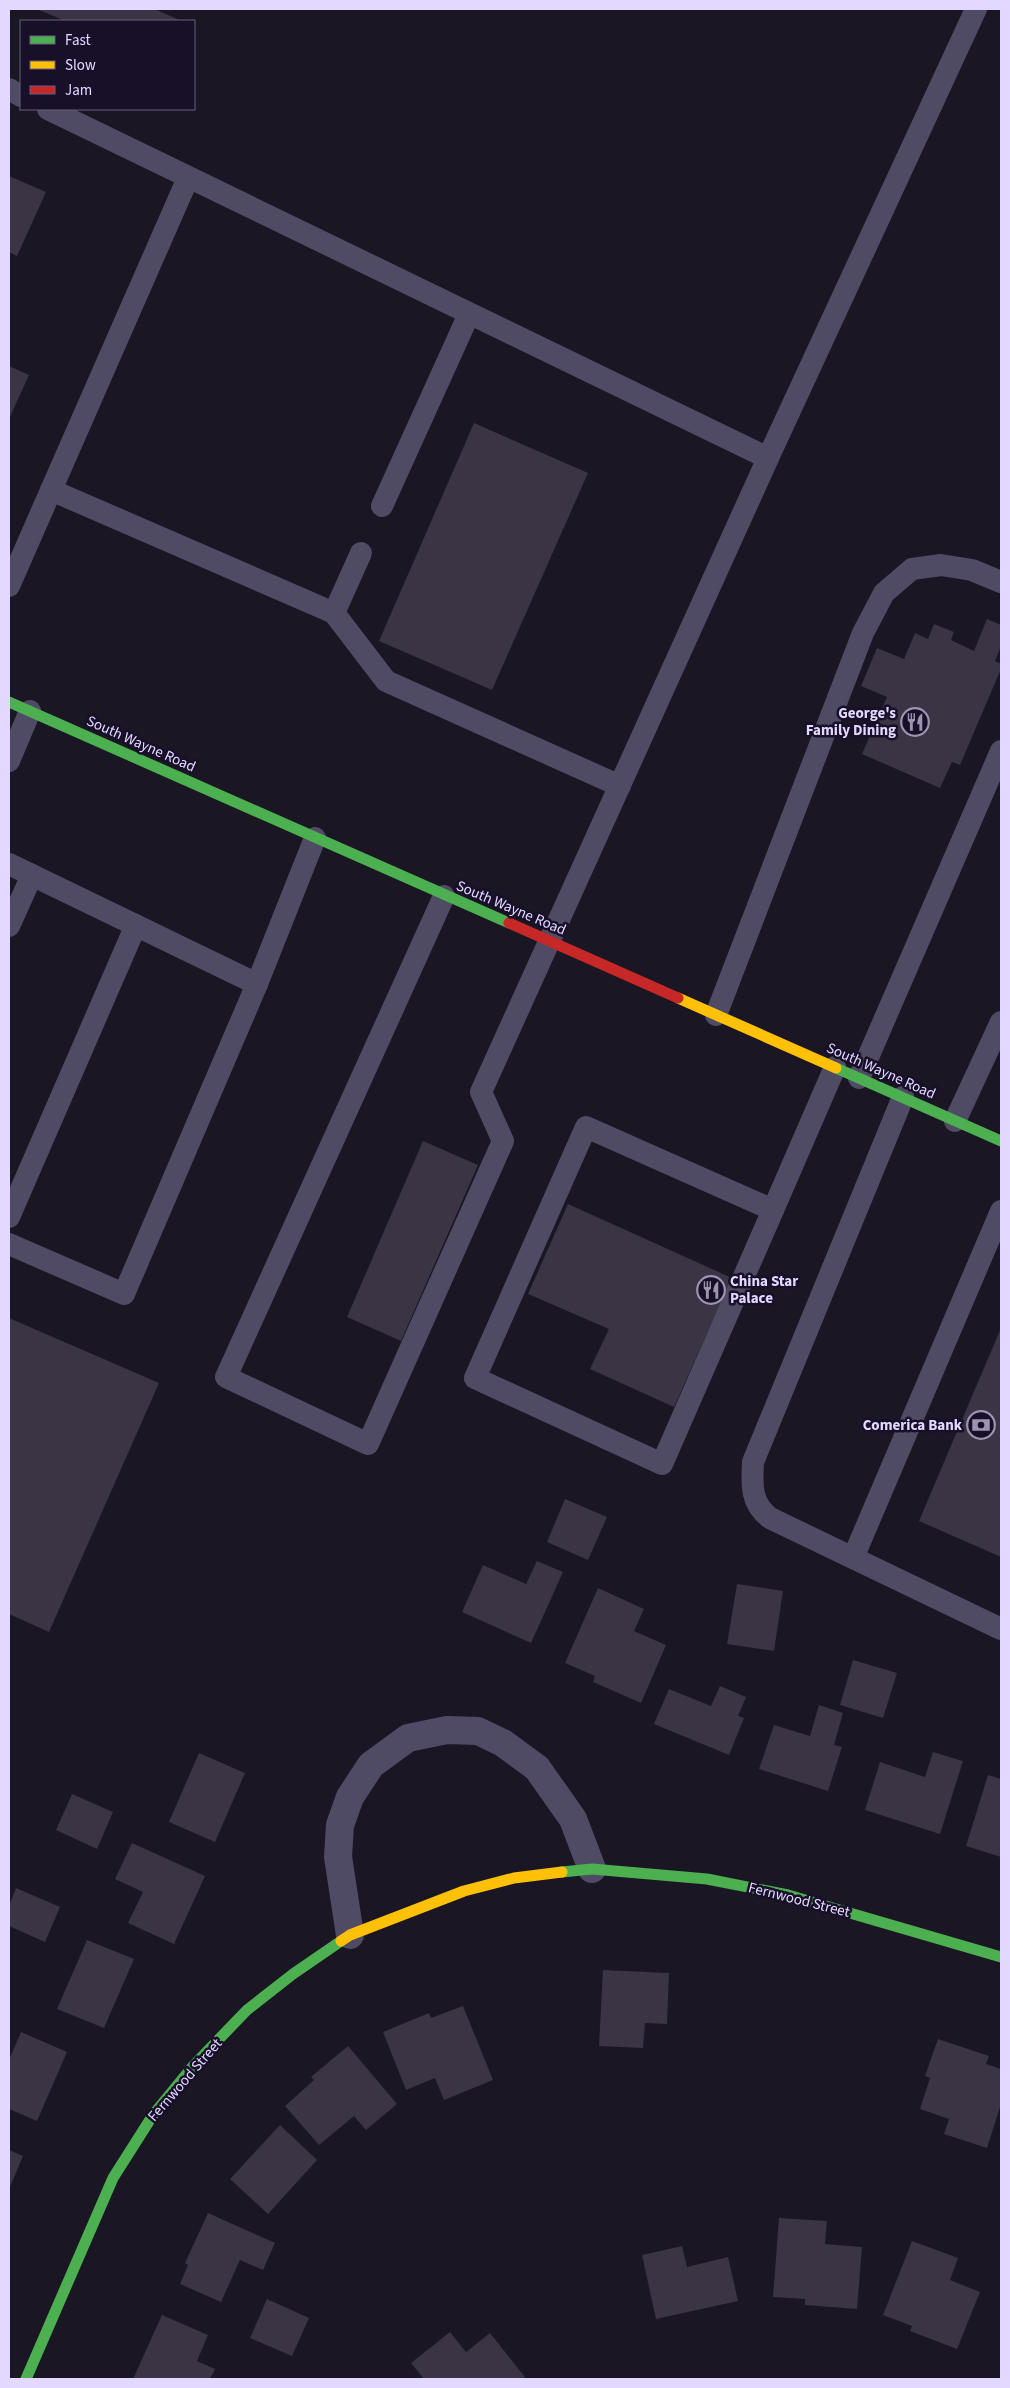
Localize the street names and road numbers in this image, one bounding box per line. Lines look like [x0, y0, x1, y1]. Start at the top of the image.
street label: South Wayne Road [83, 711, 199, 777]
street label: South Wayne Road [453, 875, 569, 941]
street label: South Wayne Road [823, 1038, 939, 1104]
street label: Fernwood Street [746, 1877, 852, 1923]
street label: Fernwood Street [143, 2034, 227, 2126]

